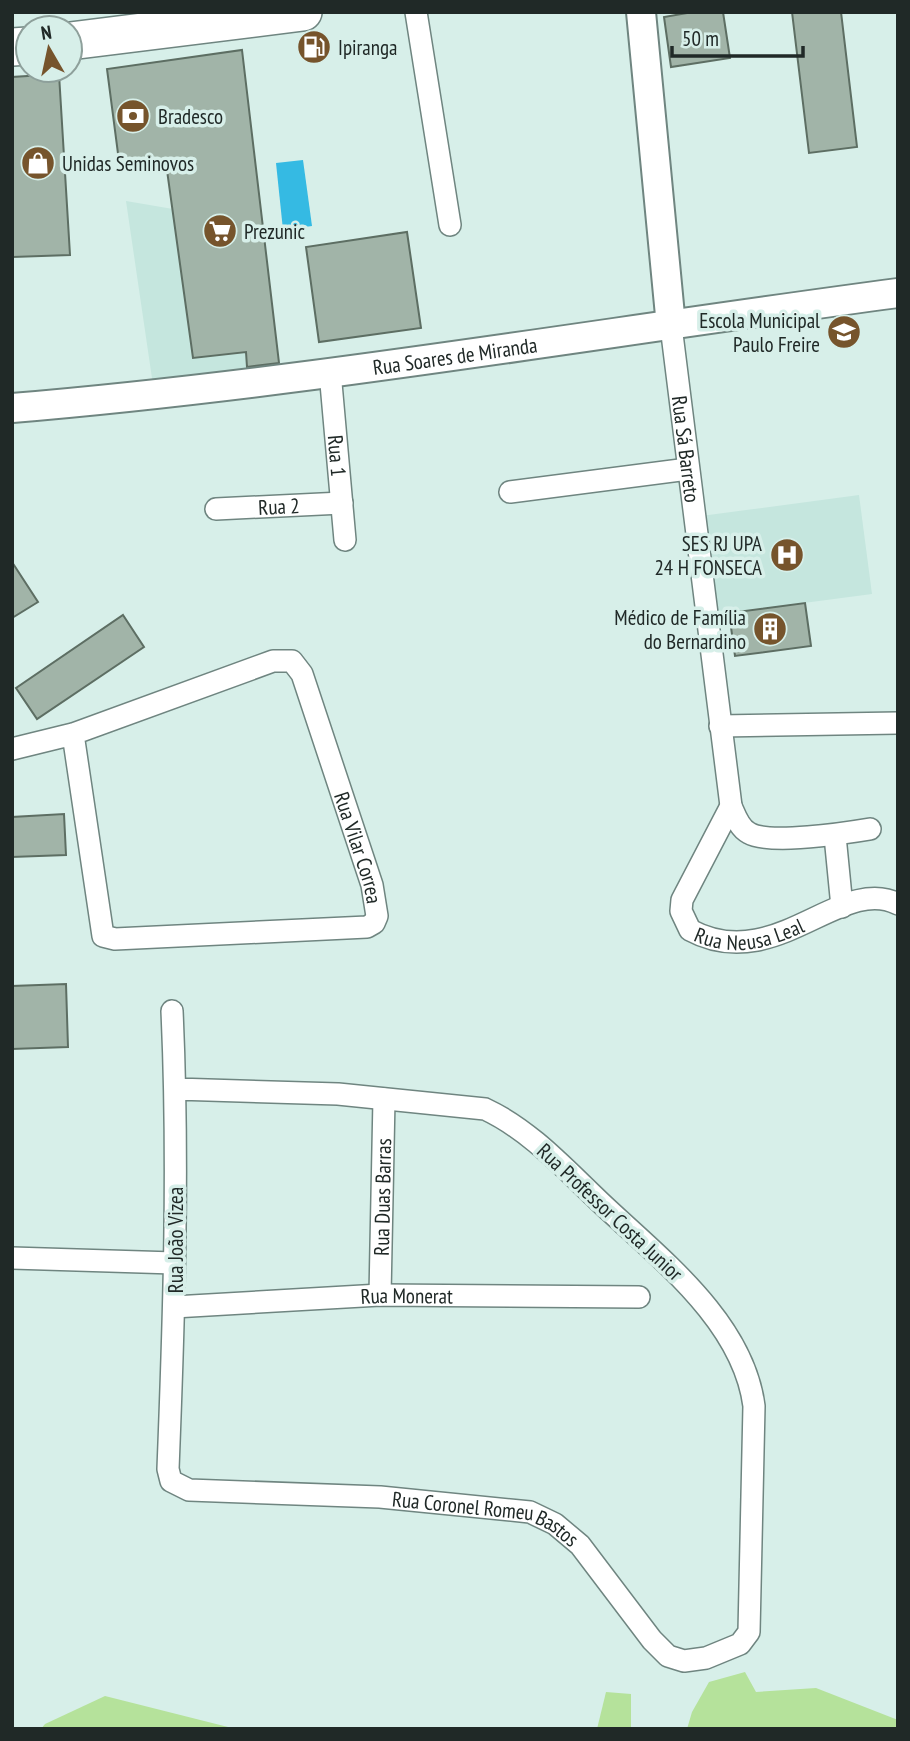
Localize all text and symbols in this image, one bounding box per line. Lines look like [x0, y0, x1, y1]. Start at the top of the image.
north arrow [14, 14, 84, 84]
scale bar [672, 14, 803, 58]
text: N [39, 20, 53, 45]
text: 50 m [682, 25, 719, 52]
fuel station icon: Ipiranga [295, 28, 333, 66]
place label: Ipiranga [338, 34, 397, 61]
bank icon: Bradesco [114, 97, 152, 135]
place label: Bradesco [158, 103, 223, 130]
shop icon: Unidas Seminovos [19, 144, 57, 182]
place label: Unidas Seminovos [62, 150, 194, 177]
supermarket icon: Prezunic [201, 212, 239, 250]
place label: Prezunic [244, 218, 306, 245]
place label: Escola Municipal Paulo Freire [699, 307, 820, 358]
school or university icon: Escola Municipal Paulo Freire [825, 313, 863, 351]
street label: Rua Soares de Miranda [371, 331, 539, 381]
street label: Rua Sá Barreto [666, 394, 706, 504]
street label: Rua 1 [322, 434, 353, 478]
street label: Rua 2 [258, 492, 300, 520]
place label: SES RJ UPA 24 H FONSECA [654, 530, 762, 581]
hospital icon: SES RJ UPA 24 H FONSECA [768, 536, 806, 574]
place label: Médico de Família do Bernardino [614, 604, 746, 655]
building icon: Médico de Família do Bernardino [751, 610, 789, 648]
street label: Rua Vilar Correa [328, 788, 388, 906]
street label: Rua Neusa Leal [691, 912, 808, 956]
street label: Rua Professor Costa Junior [531, 1137, 689, 1287]
street label: Rua Duas Barras [367, 1138, 397, 1256]
street label: Rua João Vizea [162, 1187, 189, 1293]
street label: Rua Monerat [360, 1281, 453, 1310]
street label: Rua Coronel Romeu Bastos [391, 1485, 585, 1552]

